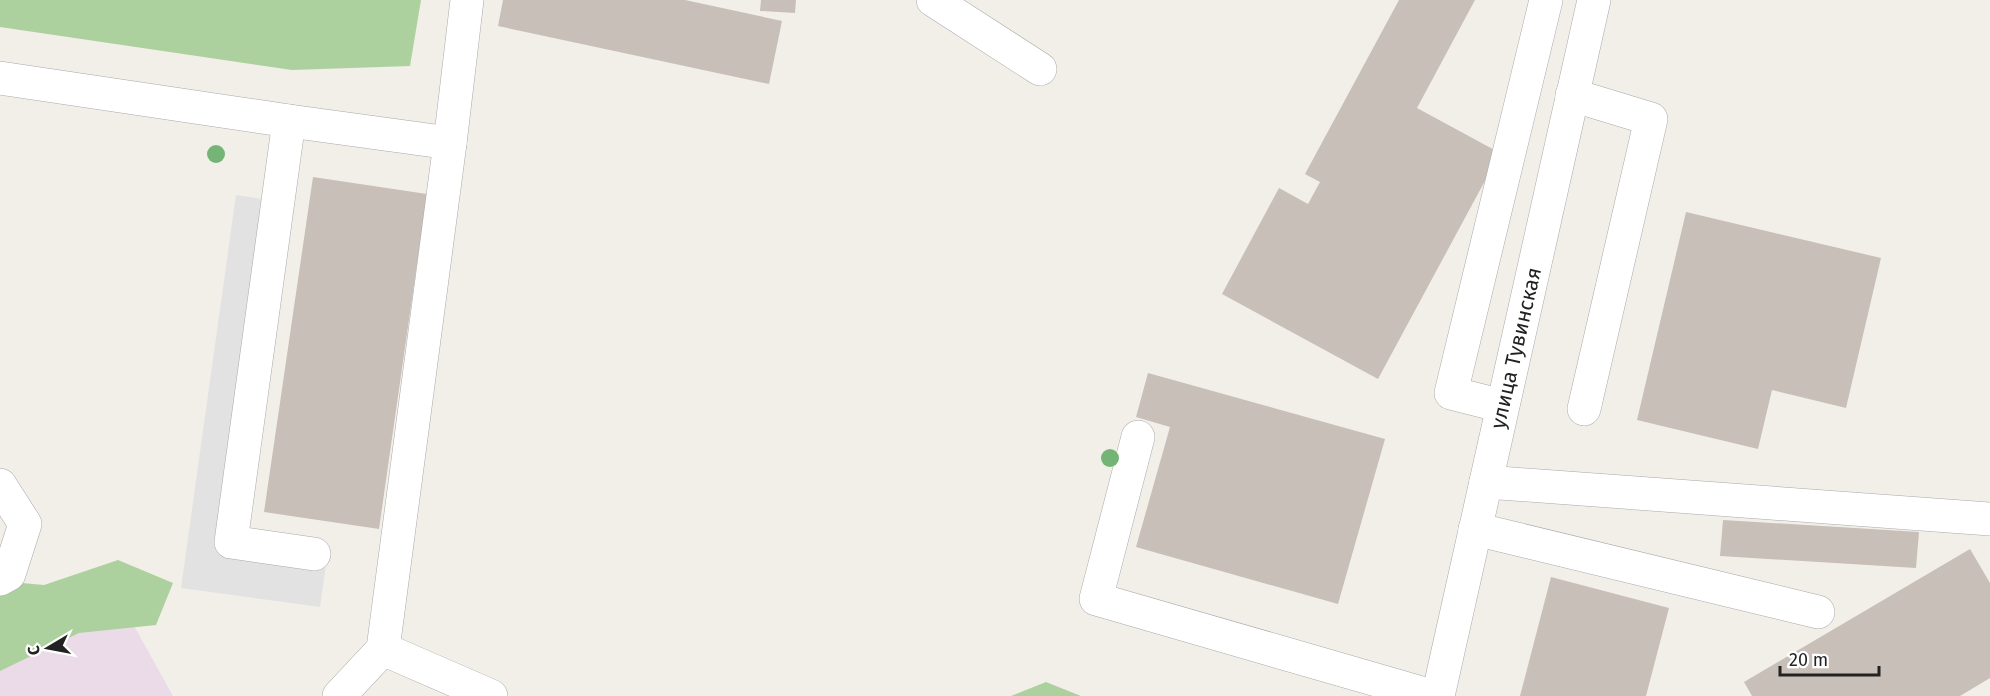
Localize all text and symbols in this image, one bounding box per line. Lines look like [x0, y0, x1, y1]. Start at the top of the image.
street label: улица Тувинская [1485, 265, 1547, 431]
north arrow [18, 618, 78, 678]
scale bar [1780, 639, 1879, 677]
text: С [23, 644, 44, 657]
text: 20 m [1789, 649, 1828, 671]

